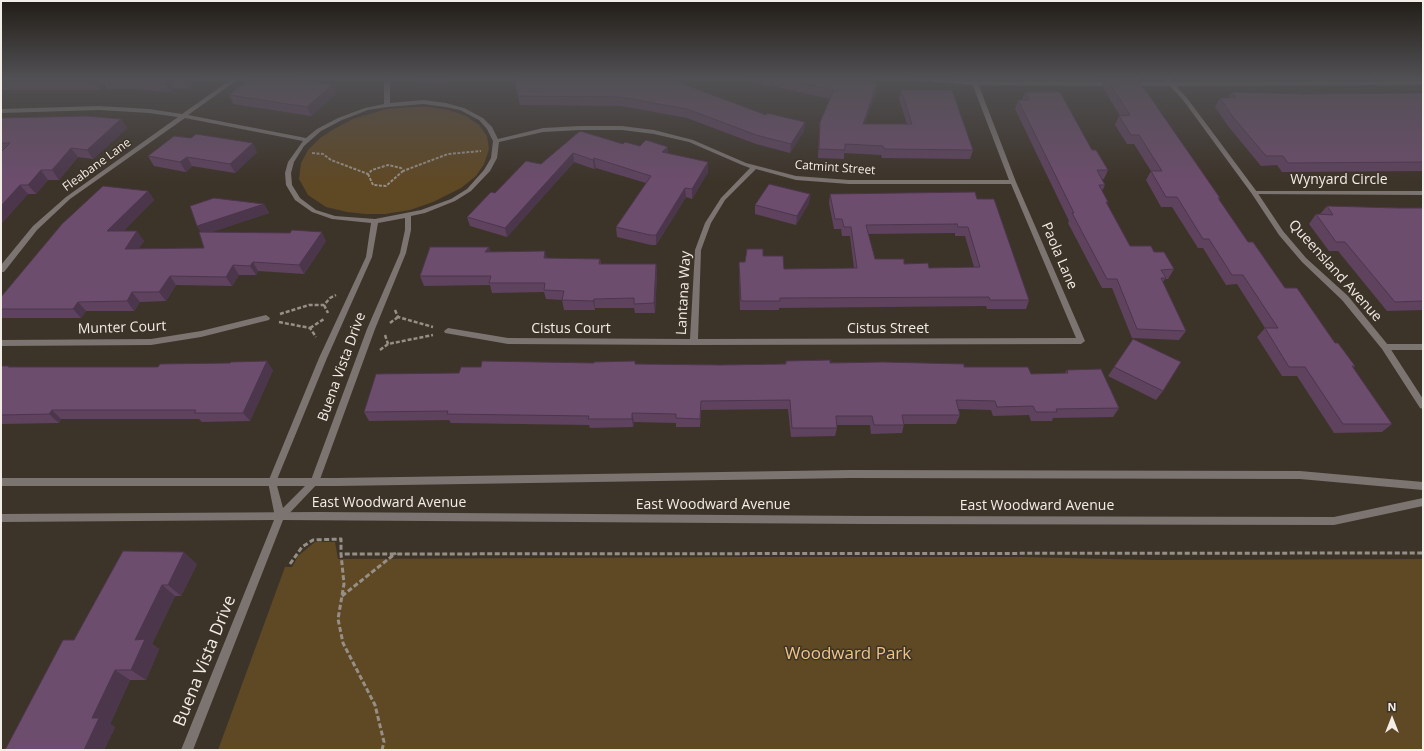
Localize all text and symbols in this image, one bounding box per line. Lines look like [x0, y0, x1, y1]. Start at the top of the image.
street label: Fleabane Lane [60, 135, 134, 195]
street label: Catmint Street [794, 158, 876, 178]
street label: Wynyard Circle [1290, 172, 1388, 188]
street label: Queensland Avenue [1285, 217, 1385, 325]
street label: Paola Lane [1037, 220, 1081, 292]
street label: Lantana Way [673, 251, 695, 335]
street label: Buena Vista Drive [314, 310, 370, 424]
street label: Munter Court [77, 318, 167, 338]
street label: Cistus Court [531, 321, 611, 337]
street label: Cistus Street [847, 321, 929, 337]
street label: East Woodward Avenue [312, 495, 466, 511]
street label: East Woodward Avenue [636, 497, 790, 513]
street label: East Woodward Avenue [960, 498, 1114, 514]
street label: Buena Vista Drive [169, 593, 241, 729]
park label: Woodward Park [785, 644, 911, 664]
north arrow [1372, 699, 1412, 739]
text: N [1388, 699, 1396, 714]

